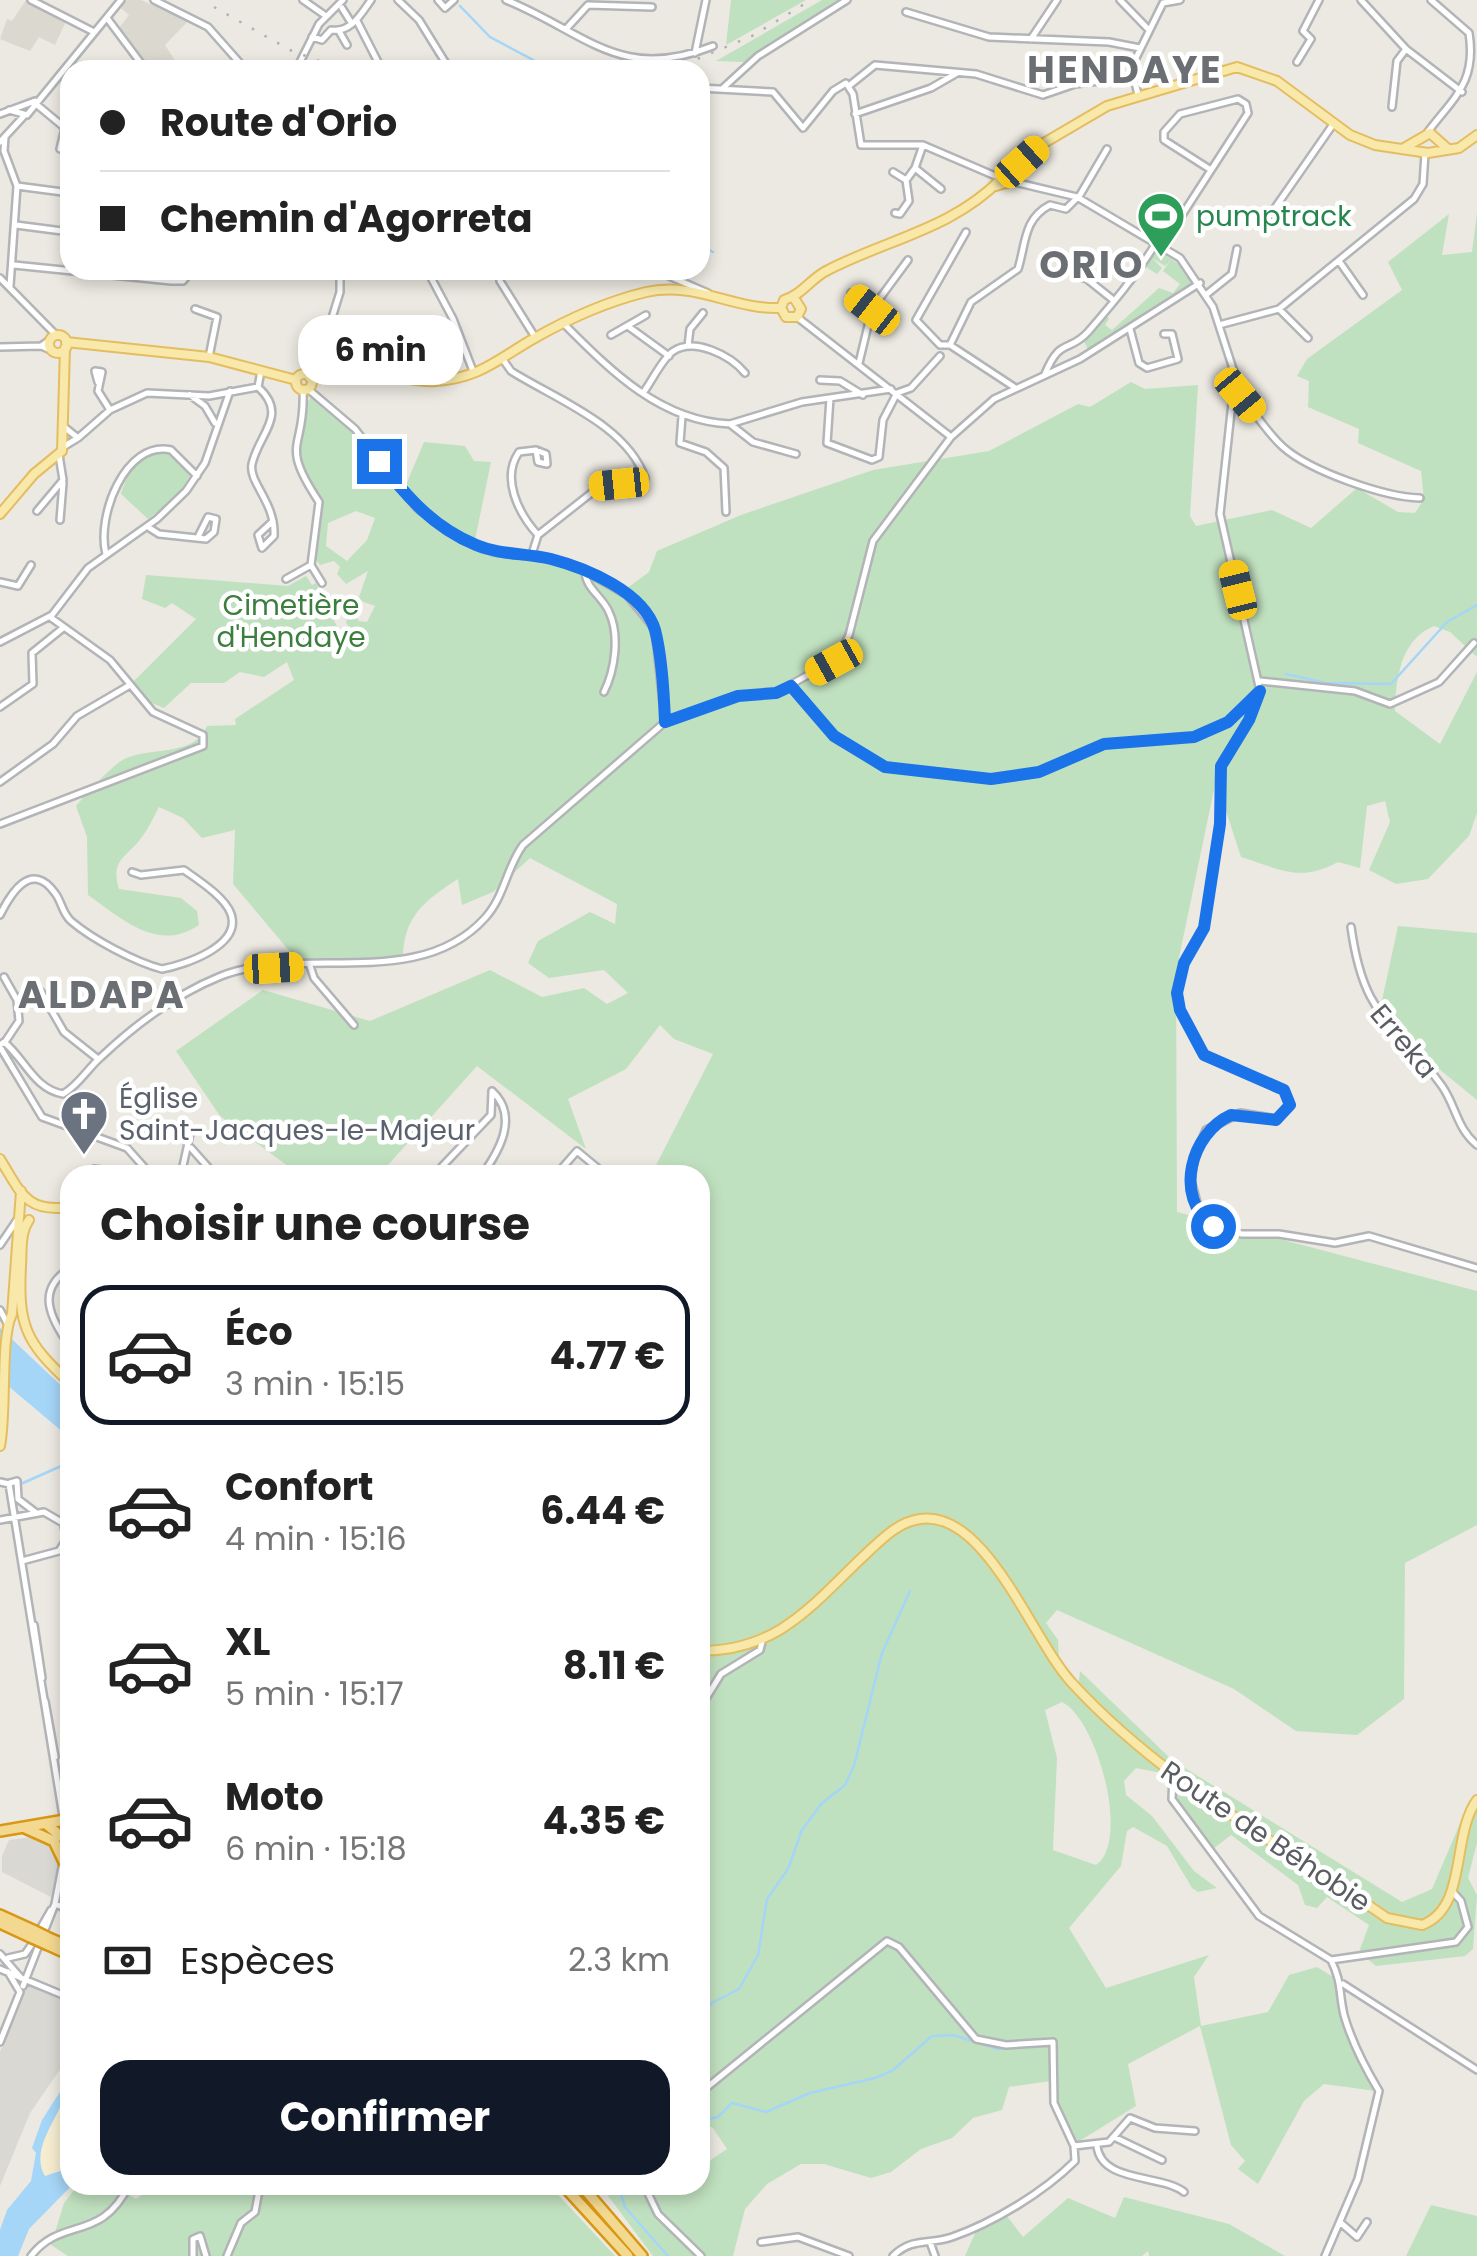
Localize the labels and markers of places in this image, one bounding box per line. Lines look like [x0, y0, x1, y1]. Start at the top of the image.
sports icon: pumptrack [1135, 190, 1187, 258]
place label: pumptrack [1196, 197, 1352, 236]
place label: Église Saint-Jacques-le-Majeur [119, 1079, 475, 1150]
church icon: Église Saint-Jacques-le-Majeur [58, 1088, 110, 1156]

